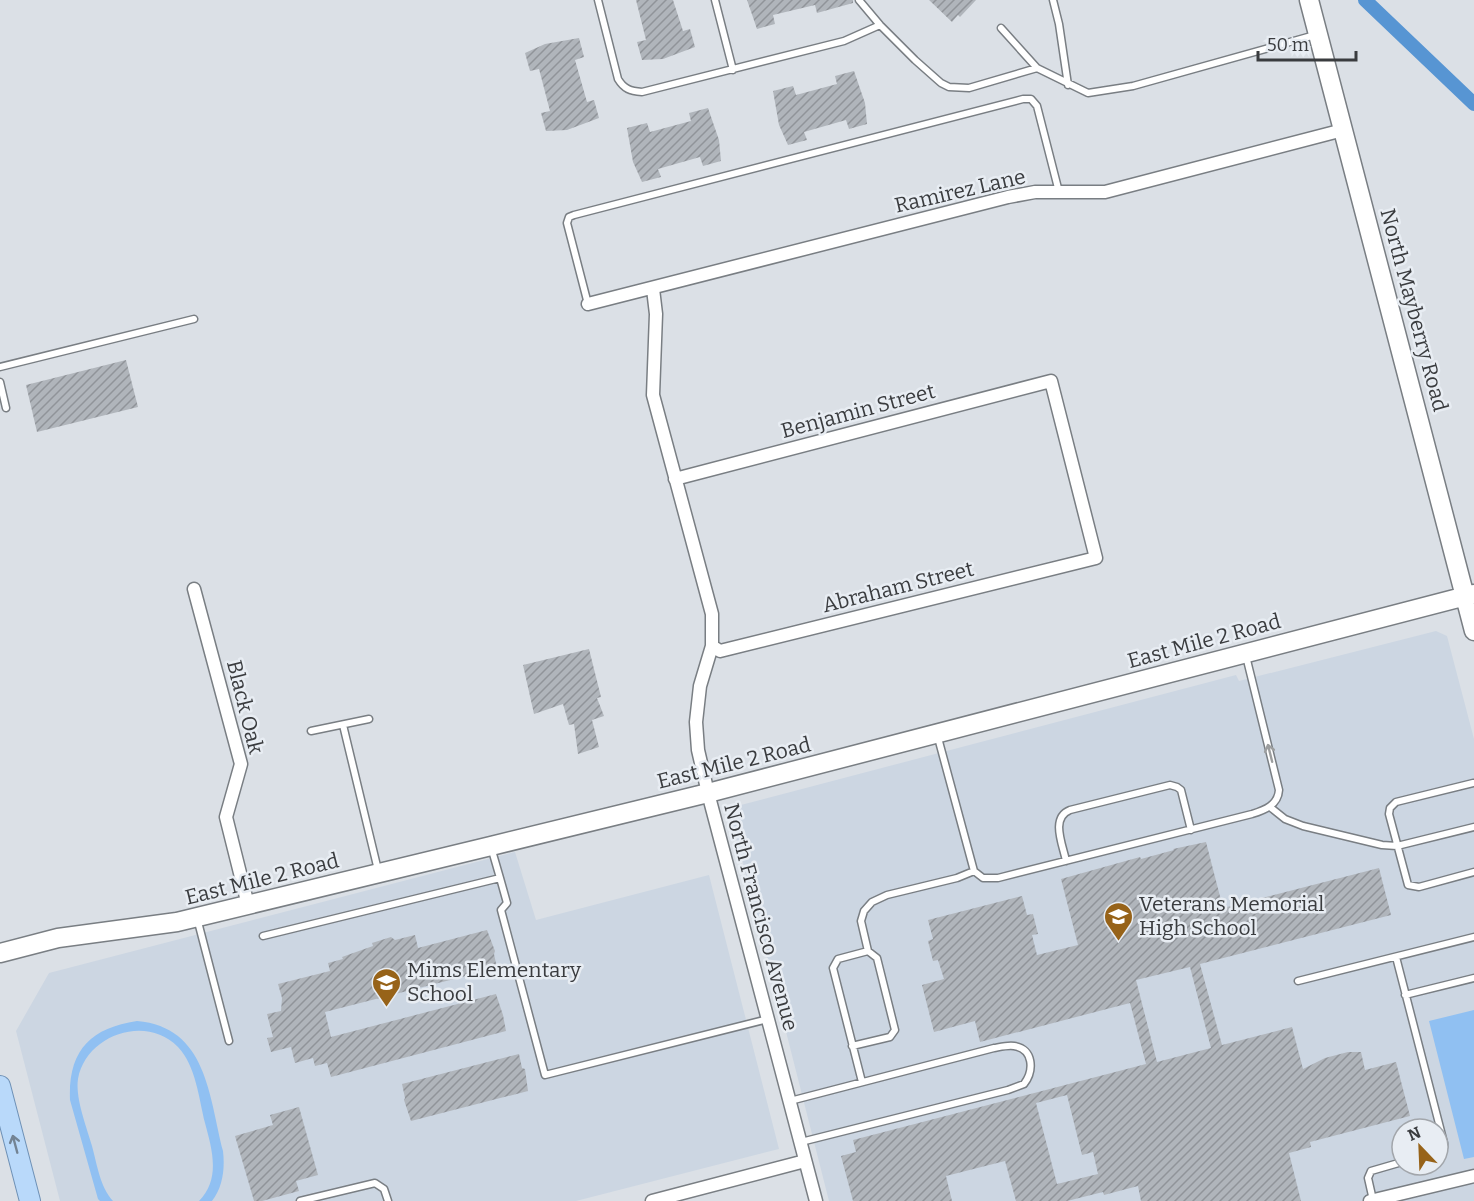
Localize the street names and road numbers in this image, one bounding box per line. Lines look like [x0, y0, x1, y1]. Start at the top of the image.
street label: Ramirez Lane [892, 163, 1028, 219]
street label: North Mayberry Road [1374, 206, 1454, 414]
street label: Benjamin Street [778, 378, 938, 444]
street label: Abraham Street [820, 556, 977, 618]
street label: East Mile 2 Road [1124, 608, 1284, 674]
street label: Black Oak [221, 657, 269, 757]
street label: East Mile 2 Road [654, 731, 814, 795]
street label: North Francisco Avenue [718, 800, 804, 1034]
street label: East Mile 2 Road [182, 847, 342, 911]

